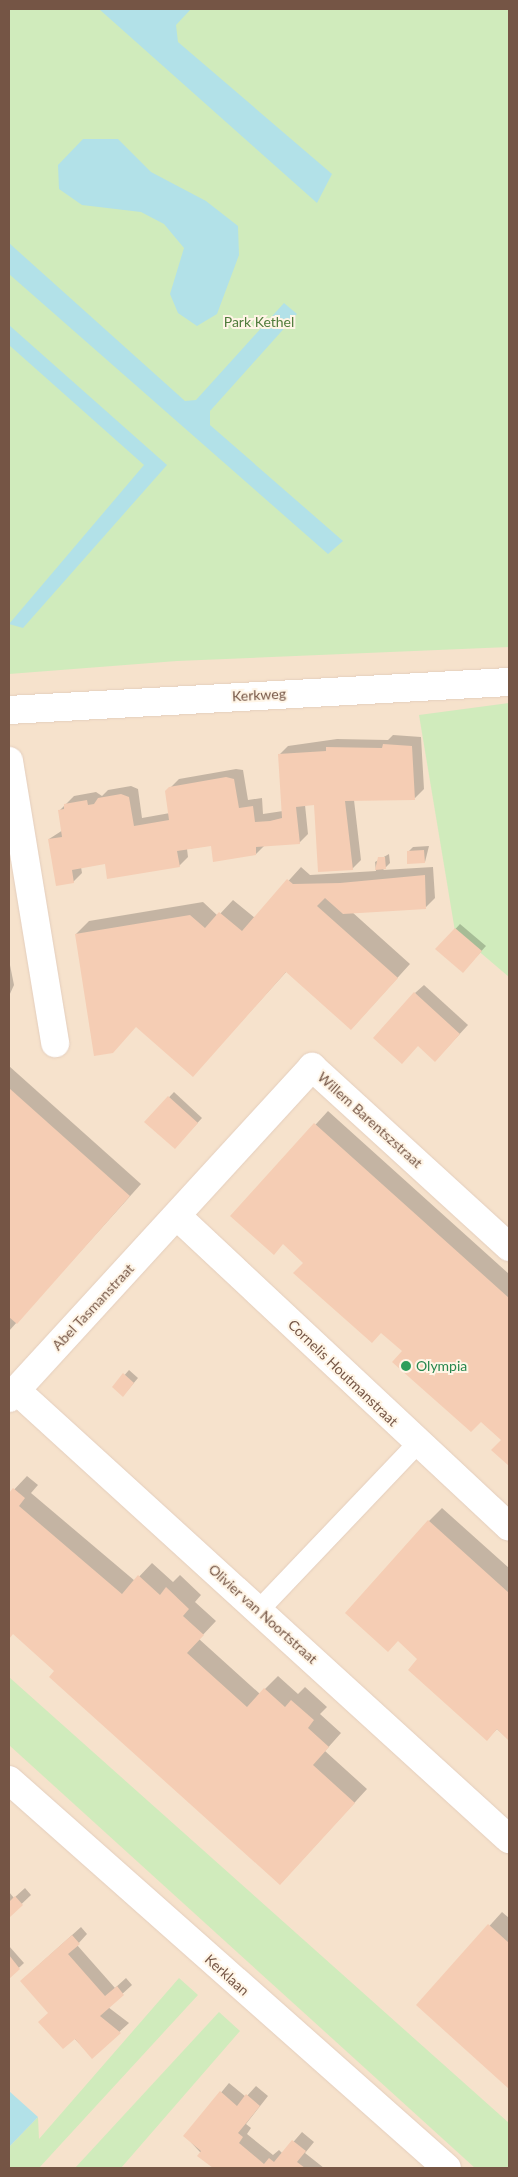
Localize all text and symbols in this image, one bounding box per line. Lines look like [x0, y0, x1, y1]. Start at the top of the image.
park label: Park Kethel [224, 314, 294, 330]
street label: Kerkweg [232, 685, 286, 705]
street label: Willem Barentszstraat [314, 1069, 426, 1171]
street label: Abel Tasmanstraat [49, 1260, 137, 1354]
street label: Cornelis Houtmanstraat [285, 1316, 401, 1430]
place label: Olympia [416, 1358, 467, 1374]
marker: Olympia [400, 1360, 412, 1372]
street label: Olivier van Noortstraat [205, 1561, 321, 1667]
street label: Kerklaan [202, 1951, 252, 1999]

